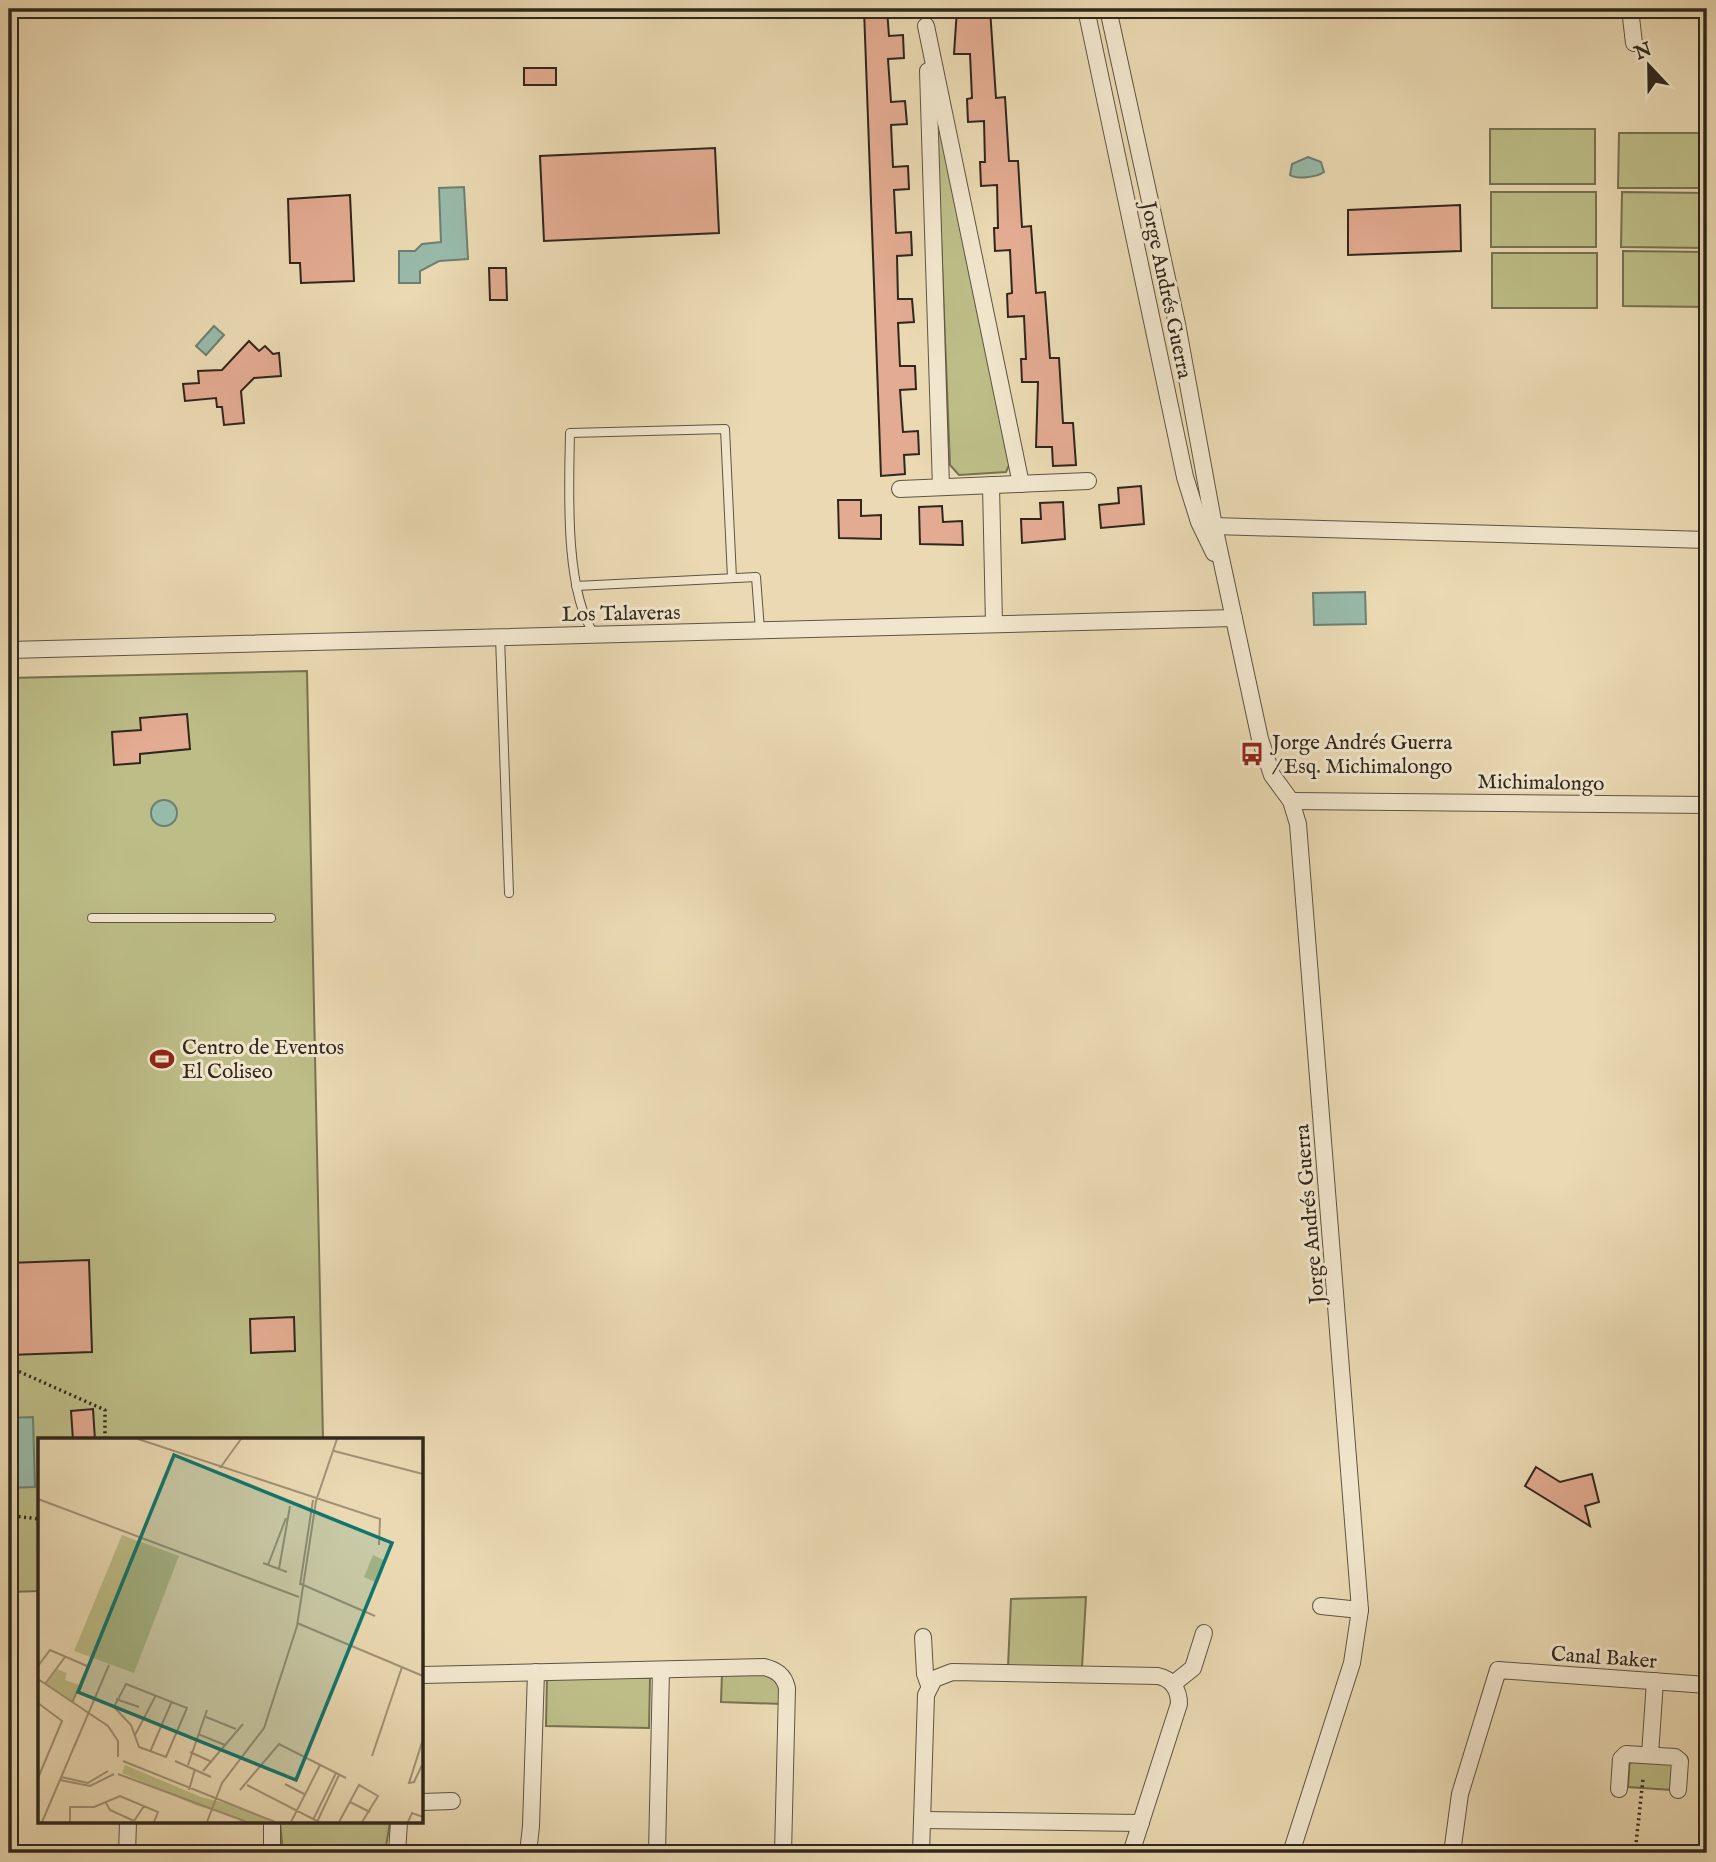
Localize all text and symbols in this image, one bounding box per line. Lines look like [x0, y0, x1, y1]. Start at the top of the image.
north arrow [1614, 32, 1684, 102]
text: N [1630, 38, 1656, 67]
street label: Jorge Andrés Guerra [1133, 197, 1198, 382]
street label: Los Talaveras [561, 600, 681, 629]
place label: Jorge Andrés Guerra / Esq. Michimalongo [1270, 730, 1453, 781]
bus stop icon: Jorge Andrés Guerra / Esq. Michimalongo [1238, 740, 1266, 768]
street label: Michimalongo [1477, 769, 1605, 798]
place label: Centro de Eventos El Coliseo [182, 1035, 344, 1086]
sports icon: Centro de Eventos El Coliseo [148, 1045, 176, 1073]
street label: Jorge Andrés Guerra [1289, 1122, 1332, 1307]
inset map [38, 1438, 424, 1824]
street label: Canal Baker [1550, 1641, 1658, 1676]

